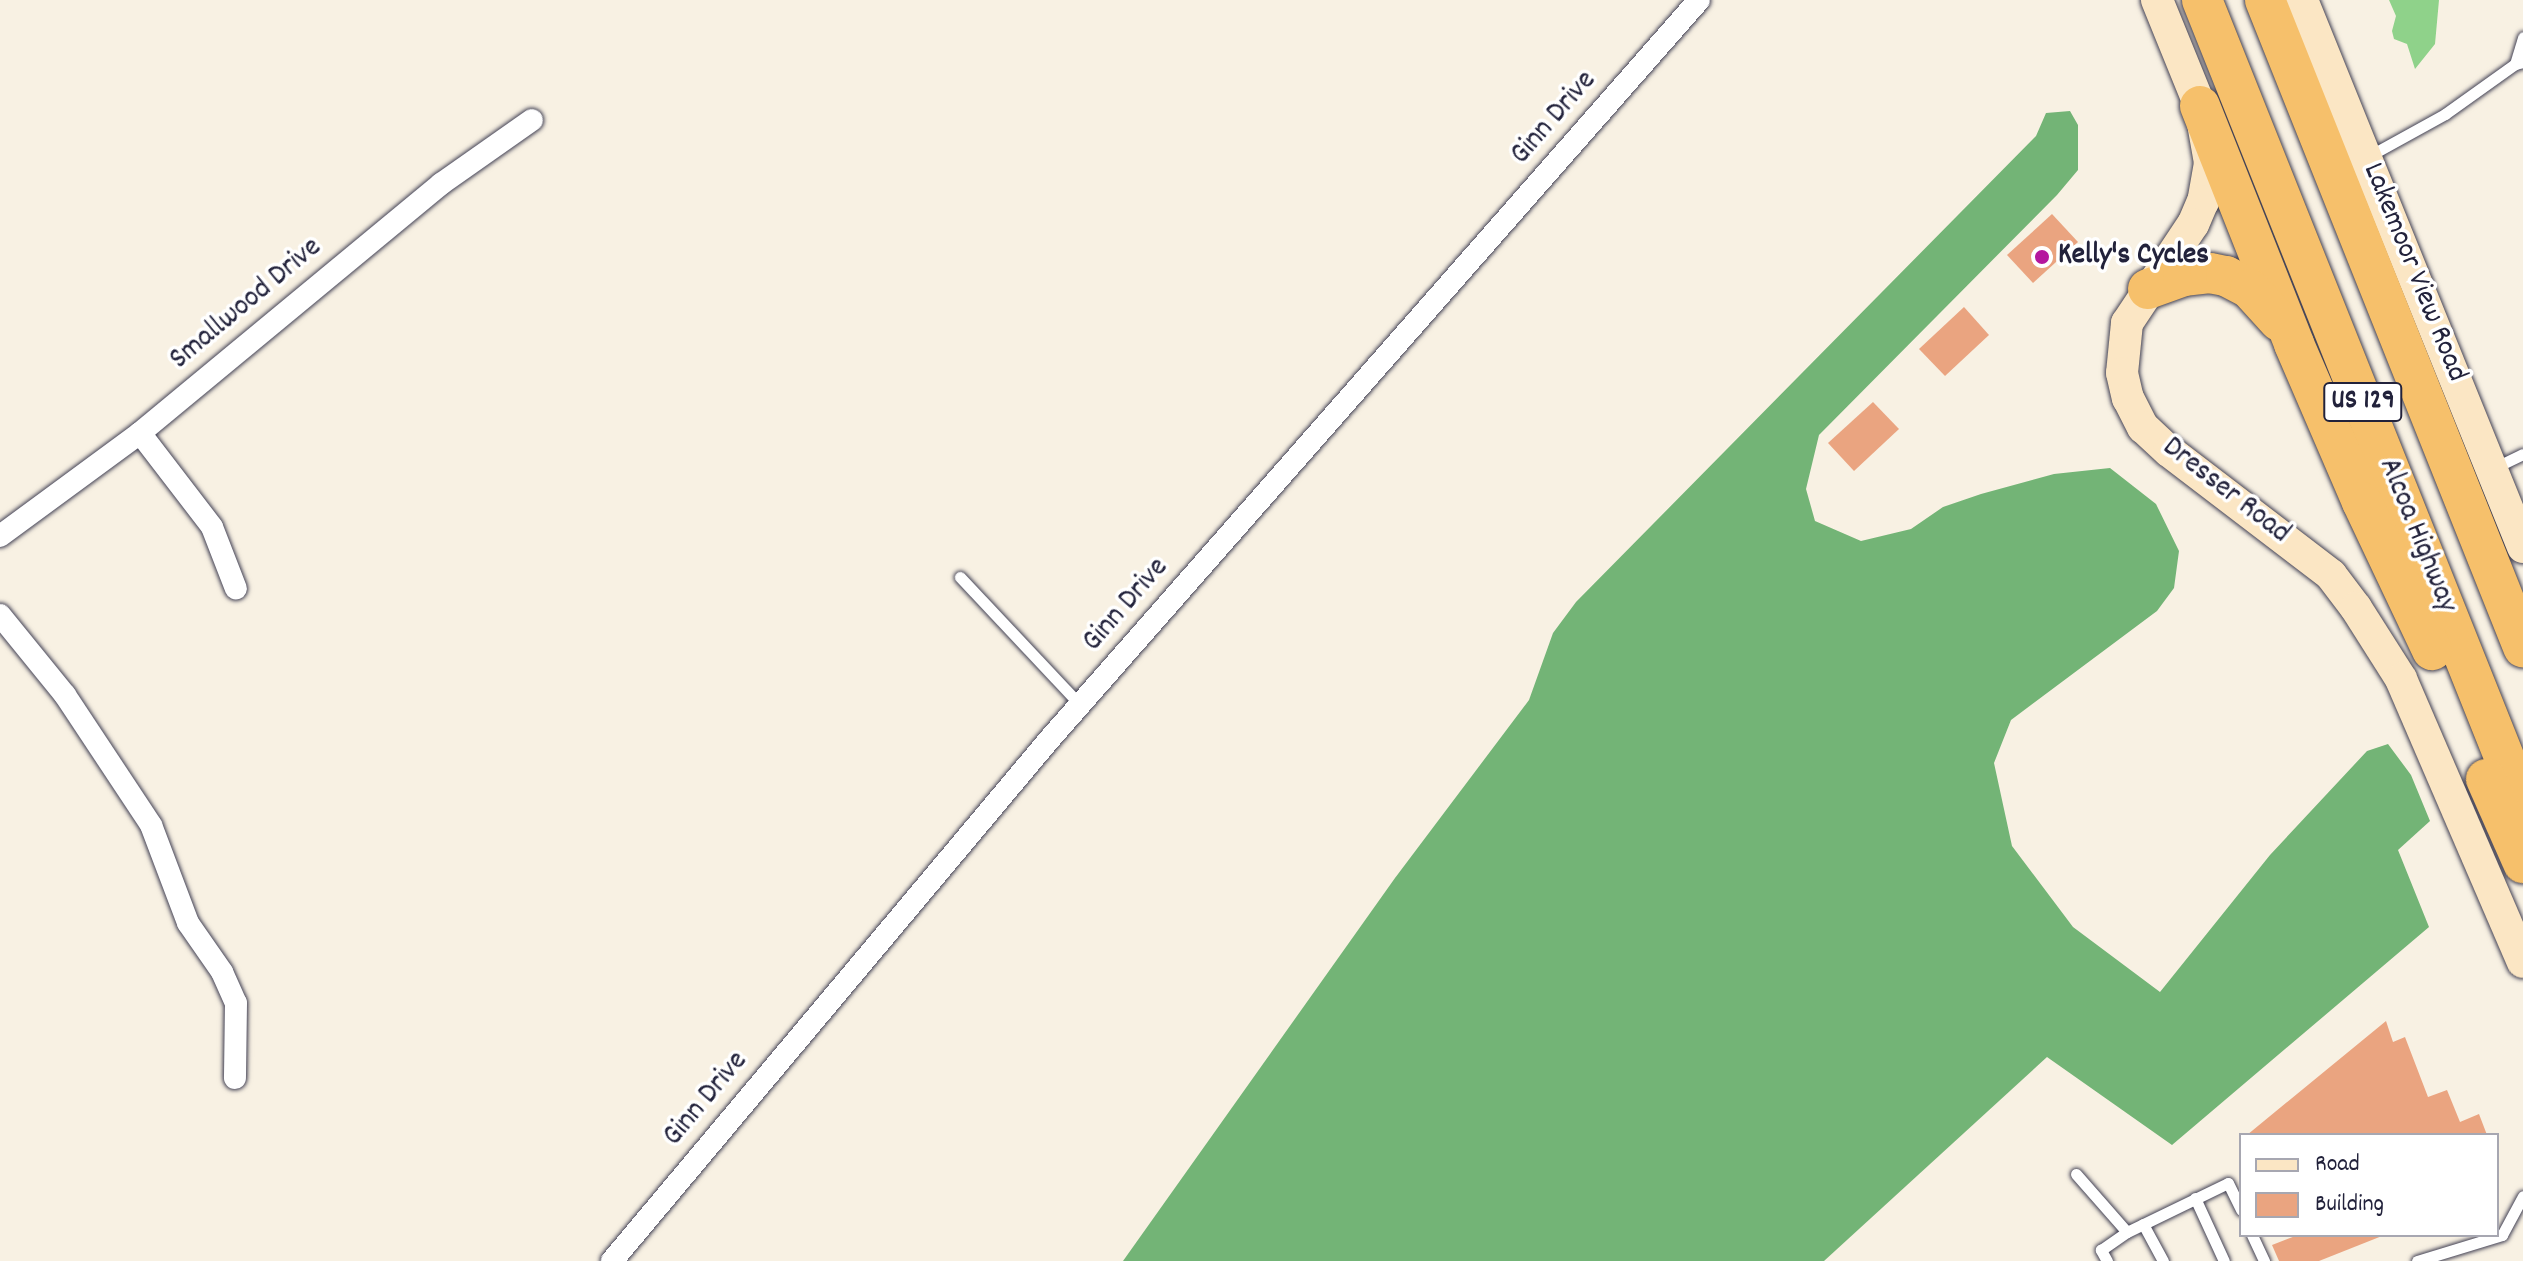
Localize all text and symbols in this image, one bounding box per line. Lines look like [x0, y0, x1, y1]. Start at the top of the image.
street label: Ginn Drive [1504, 65, 1606, 173]
street label: Lakemoor View Road [2353, 158, 2473, 388]
street label: Smallwood Drive [164, 231, 330, 379]
place label: Kelly's Cycles [2058, 239, 2209, 275]
marker: Kelly's Cycles [2033, 248, 2051, 266]
road number: US 129 [2323, 378, 2403, 426]
street label: Dresser Road [2154, 431, 2296, 553]
street label: Alcoa Highway [2369, 454, 2463, 618]
street label: Ginn Drive [1076, 552, 1178, 660]
street label: Ginn Drive [657, 1045, 757, 1155]
legend [2239, 1133, 2499, 1237]
text: Road [2315, 1148, 2360, 1182]
text: Building [2315, 1188, 2384, 1222]

